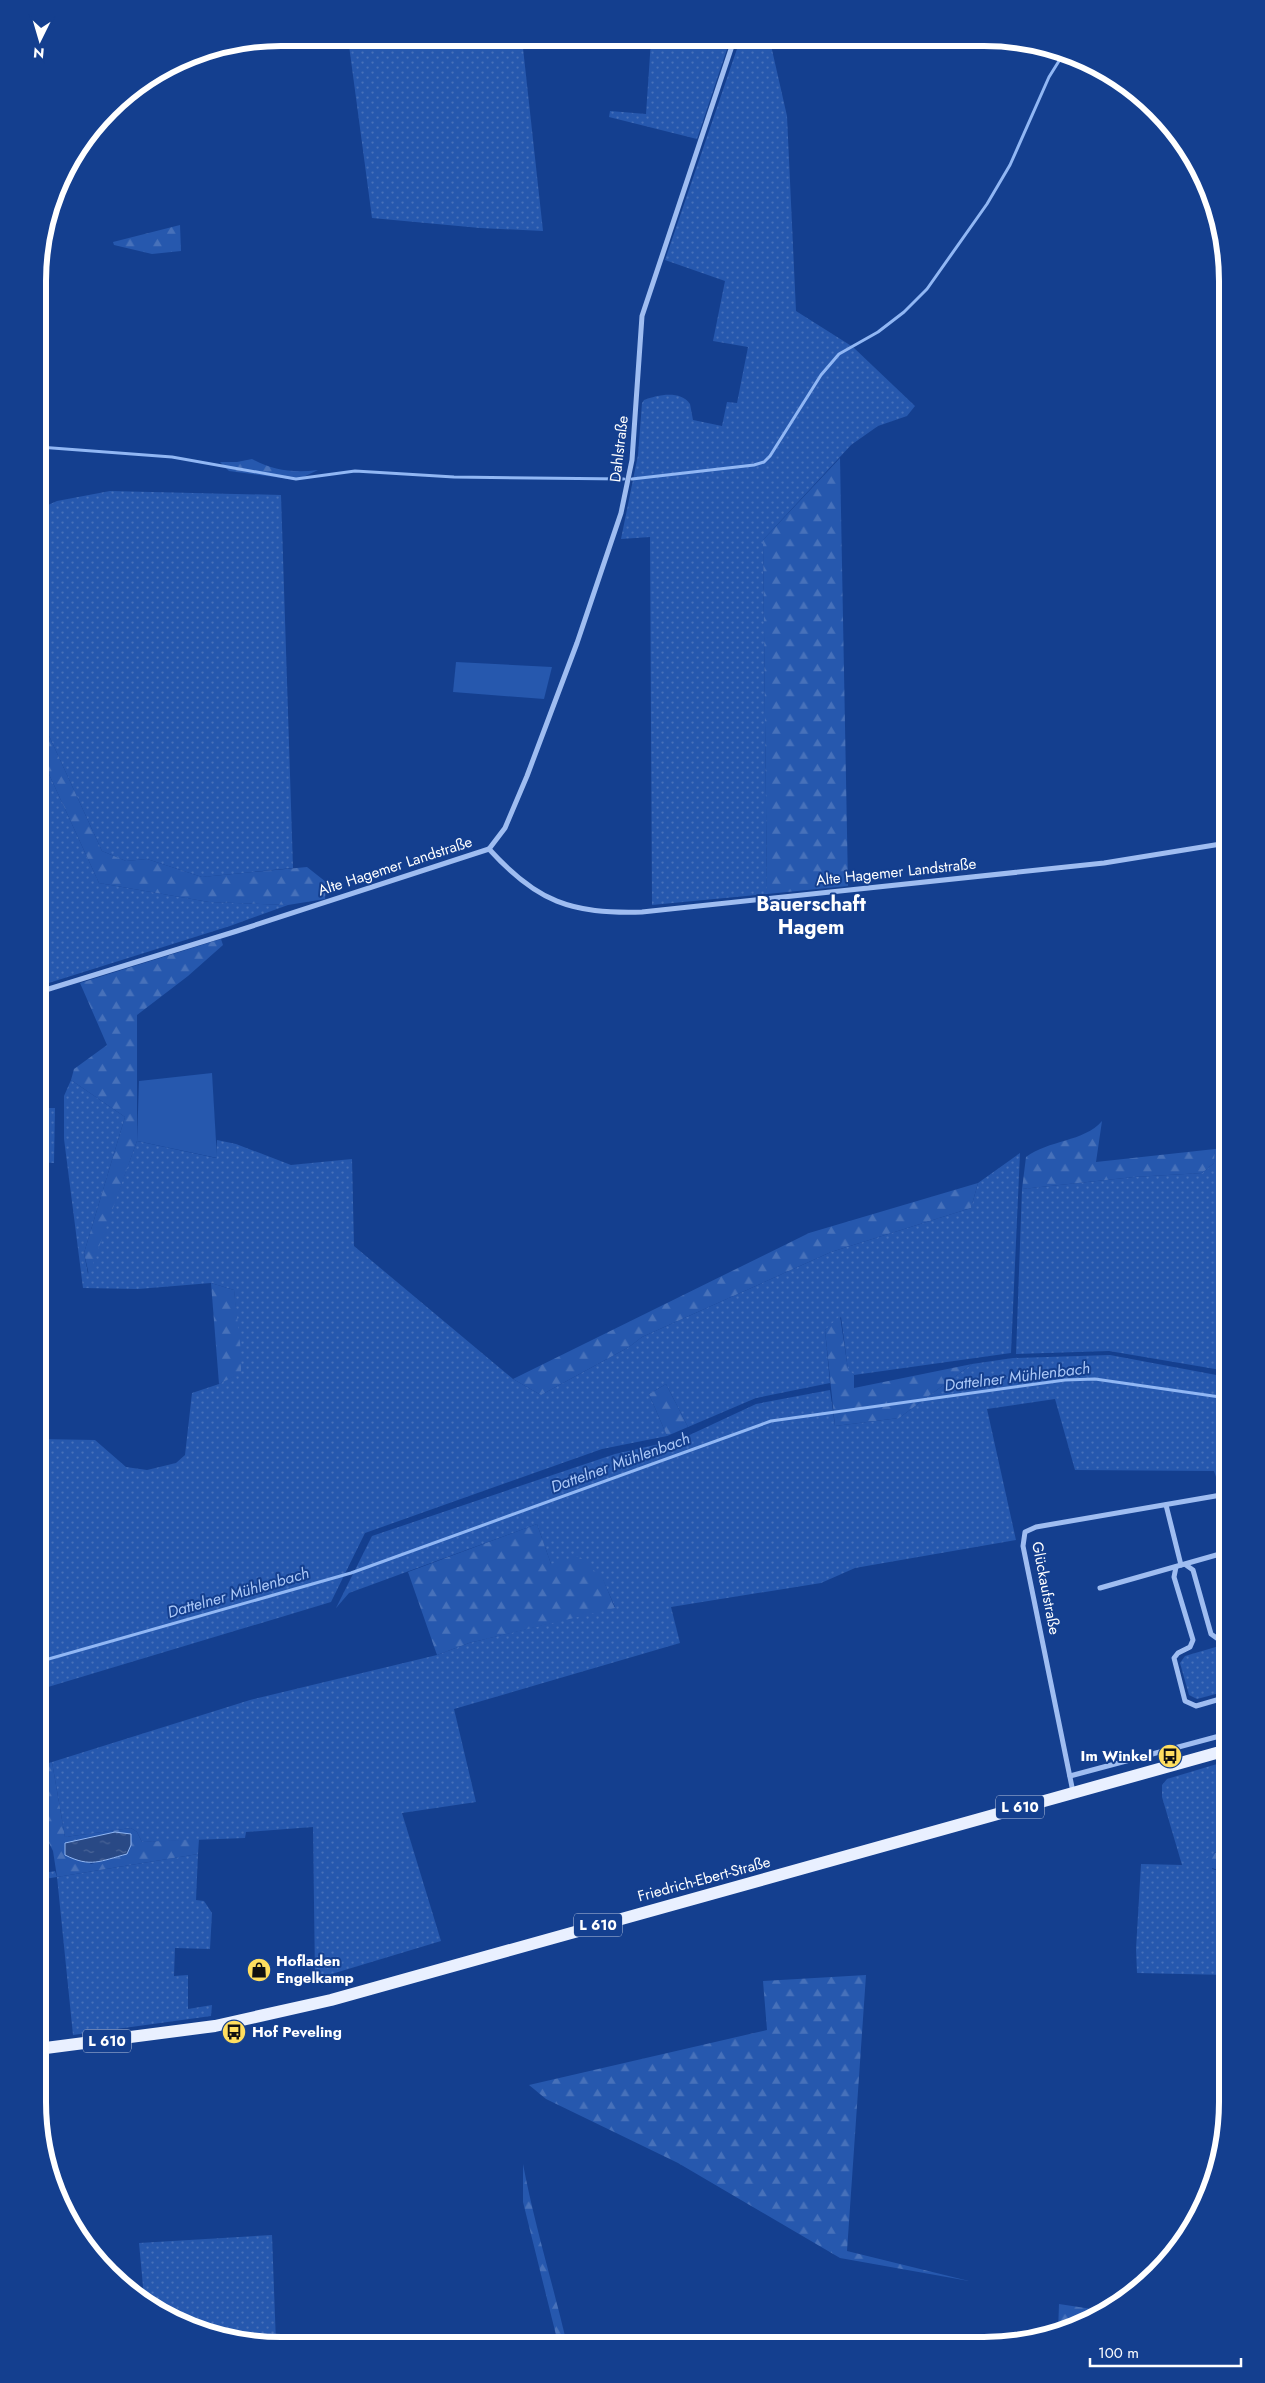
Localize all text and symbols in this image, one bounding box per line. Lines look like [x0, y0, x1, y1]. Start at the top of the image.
north arrow [15, 15, 65, 65]
text: N [32, 43, 45, 63]
street label: Dahlstraße [604, 414, 634, 484]
street label: Alte Hagemer Landstraße [315, 831, 475, 901]
street label: Alte Hagemer Landstraße [815, 853, 978, 891]
district label: Bauerschaft Hagem [756, 890, 866, 942]
water label: Dattelner Mühlenbach [943, 1356, 1091, 1397]
water label: Dattelner Mühlenbach [547, 1427, 693, 1498]
street label: Glückaufstraße [1026, 1540, 1066, 1637]
water label: Dattelner Mühlenbach [165, 1561, 312, 1624]
bus stop icon: Im Winkel [1157, 1743, 1183, 1769]
place label: Im Winkel [1081, 1745, 1152, 1767]
road number: L 610 [996, 1795, 1044, 1818]
street label: Friedrich-Ebert-Straße [635, 1851, 773, 1907]
road number: L 610 [574, 1914, 622, 1936]
place label: Hofladen Engelkamp [276, 1950, 354, 1989]
shop icon: Hofladen Engelkamp [246, 1957, 272, 1983]
bus stop icon: Hof Peveling [221, 2019, 247, 2045]
place label: Hof Peveling [252, 2021, 342, 2043]
road number: L 610 [83, 2030, 131, 2052]
scale bar [1090, 2336, 1241, 2368]
text: 100 m [1098, 2342, 1139, 2364]

